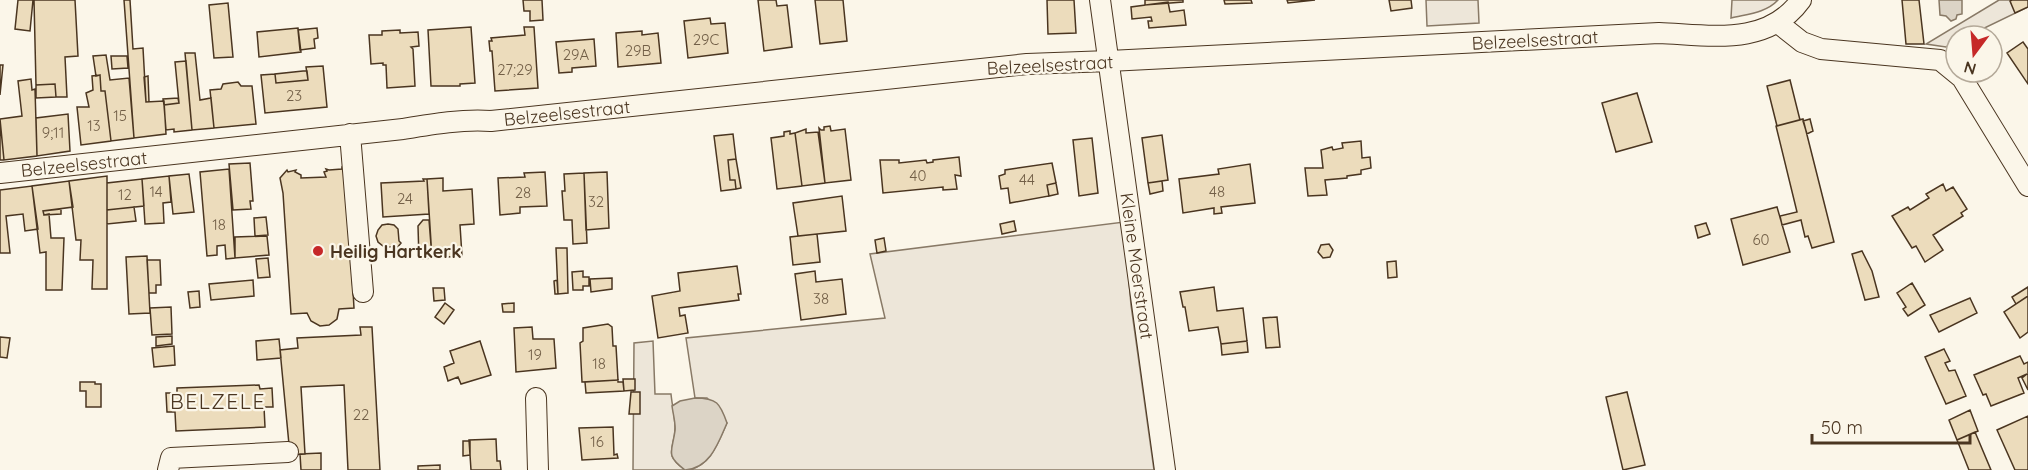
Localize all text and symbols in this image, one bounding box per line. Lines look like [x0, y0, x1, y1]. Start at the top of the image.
north arrow [1944, 24, 2004, 84]
street label: Belzeelsestraat [1471, 25, 1599, 55]
house number: 29C [693, 30, 719, 49]
house number: 29B [625, 41, 651, 60]
house number: 29A [563, 45, 589, 64]
street label: Belzeelsestraat [986, 50, 1114, 80]
text: N [1961, 57, 1978, 80]
house number: 27;29 [497, 60, 533, 79]
house number: 23 [286, 86, 302, 105]
street label: Belzeelsestraat [503, 95, 631, 131]
house number: 15 [113, 106, 127, 125]
house number: 13 [87, 116, 101, 135]
house number: 9;11 [42, 123, 64, 142]
street label: Belzeelsestraat [20, 146, 148, 182]
house number: 40 [910, 166, 926, 185]
house number: 44 [1019, 170, 1035, 189]
house number: 14 [149, 182, 163, 201]
house number: 48 [1209, 182, 1225, 201]
house number: 28 [515, 183, 531, 202]
house number: 12 [118, 185, 132, 204]
house number: 24 [397, 189, 413, 208]
street label: Kleine Moerstraat [1115, 191, 1159, 341]
house number: 32 [588, 192, 604, 211]
house number: 18 [212, 215, 226, 234]
house number: 60 [1753, 230, 1770, 249]
place label: Heilig Hartkerk [330, 240, 461, 263]
marker: Heilig Hartkerk [311, 244, 325, 258]
house number: 38 [813, 289, 829, 308]
house number: 19 [528, 345, 542, 364]
house number: 18 [592, 354, 606, 373]
district label: BELZELE [170, 388, 266, 414]
house number: 22 [353, 405, 369, 424]
scale bar [1812, 407, 1970, 445]
text: 50 m [1821, 416, 1863, 439]
house number: 16 [590, 432, 604, 451]

